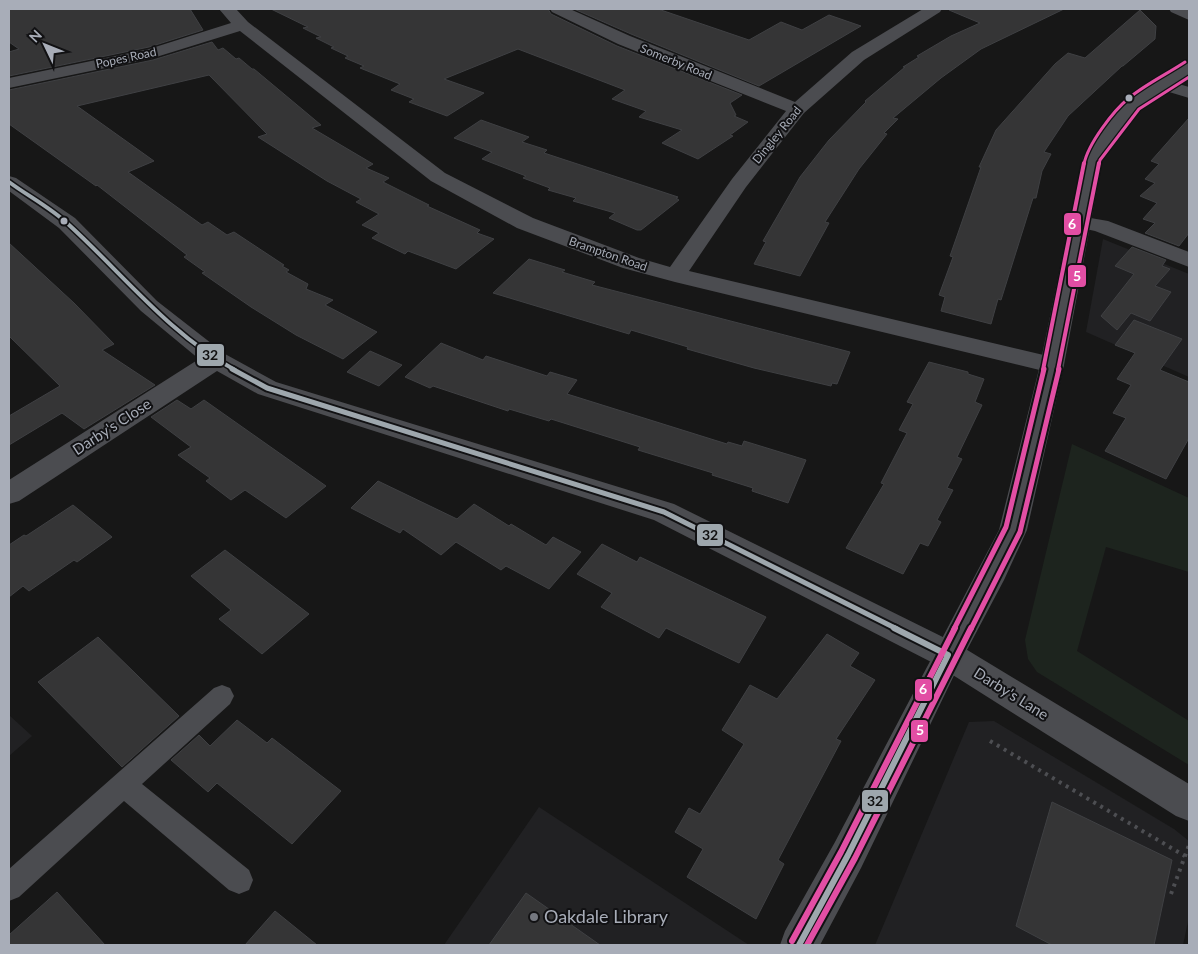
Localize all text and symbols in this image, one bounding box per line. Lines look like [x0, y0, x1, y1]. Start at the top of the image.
north arrow [20, 20, 70, 70]
text: N [25, 26, 45, 46]
street label: Somerby Road [638, 40, 714, 83]
street label: Popes Road [94, 44, 158, 71]
unlabelled marker [1124, 93, 1134, 103]
street label: Dingley Road [749, 103, 804, 166]
line badge: 6 [1063, 212, 1082, 236]
text: 6 [1068, 215, 1076, 232]
unlabelled marker [59, 216, 69, 226]
street label: Brampton Road [567, 233, 649, 274]
line badge: 5 [1067, 264, 1087, 288]
text: 5 [1073, 267, 1081, 284]
line badge: 32 [196, 343, 225, 367]
text: 32 [202, 346, 218, 363]
street label: Darby's Close [69, 394, 154, 458]
line badge: 32 [696, 523, 724, 547]
text: 32 [702, 526, 718, 543]
street label: Darby's Lane [971, 663, 1052, 723]
line badge: 6 [914, 678, 933, 702]
text: 6 [919, 680, 927, 697]
line badge: 5 [910, 719, 929, 743]
text: 5 [916, 721, 924, 738]
line badge: 32 [861, 789, 889, 813]
text: 32 [867, 792, 883, 809]
place label: Oakdale Library [544, 905, 669, 927]
marker: Oakdale Library [528, 911, 540, 923]

